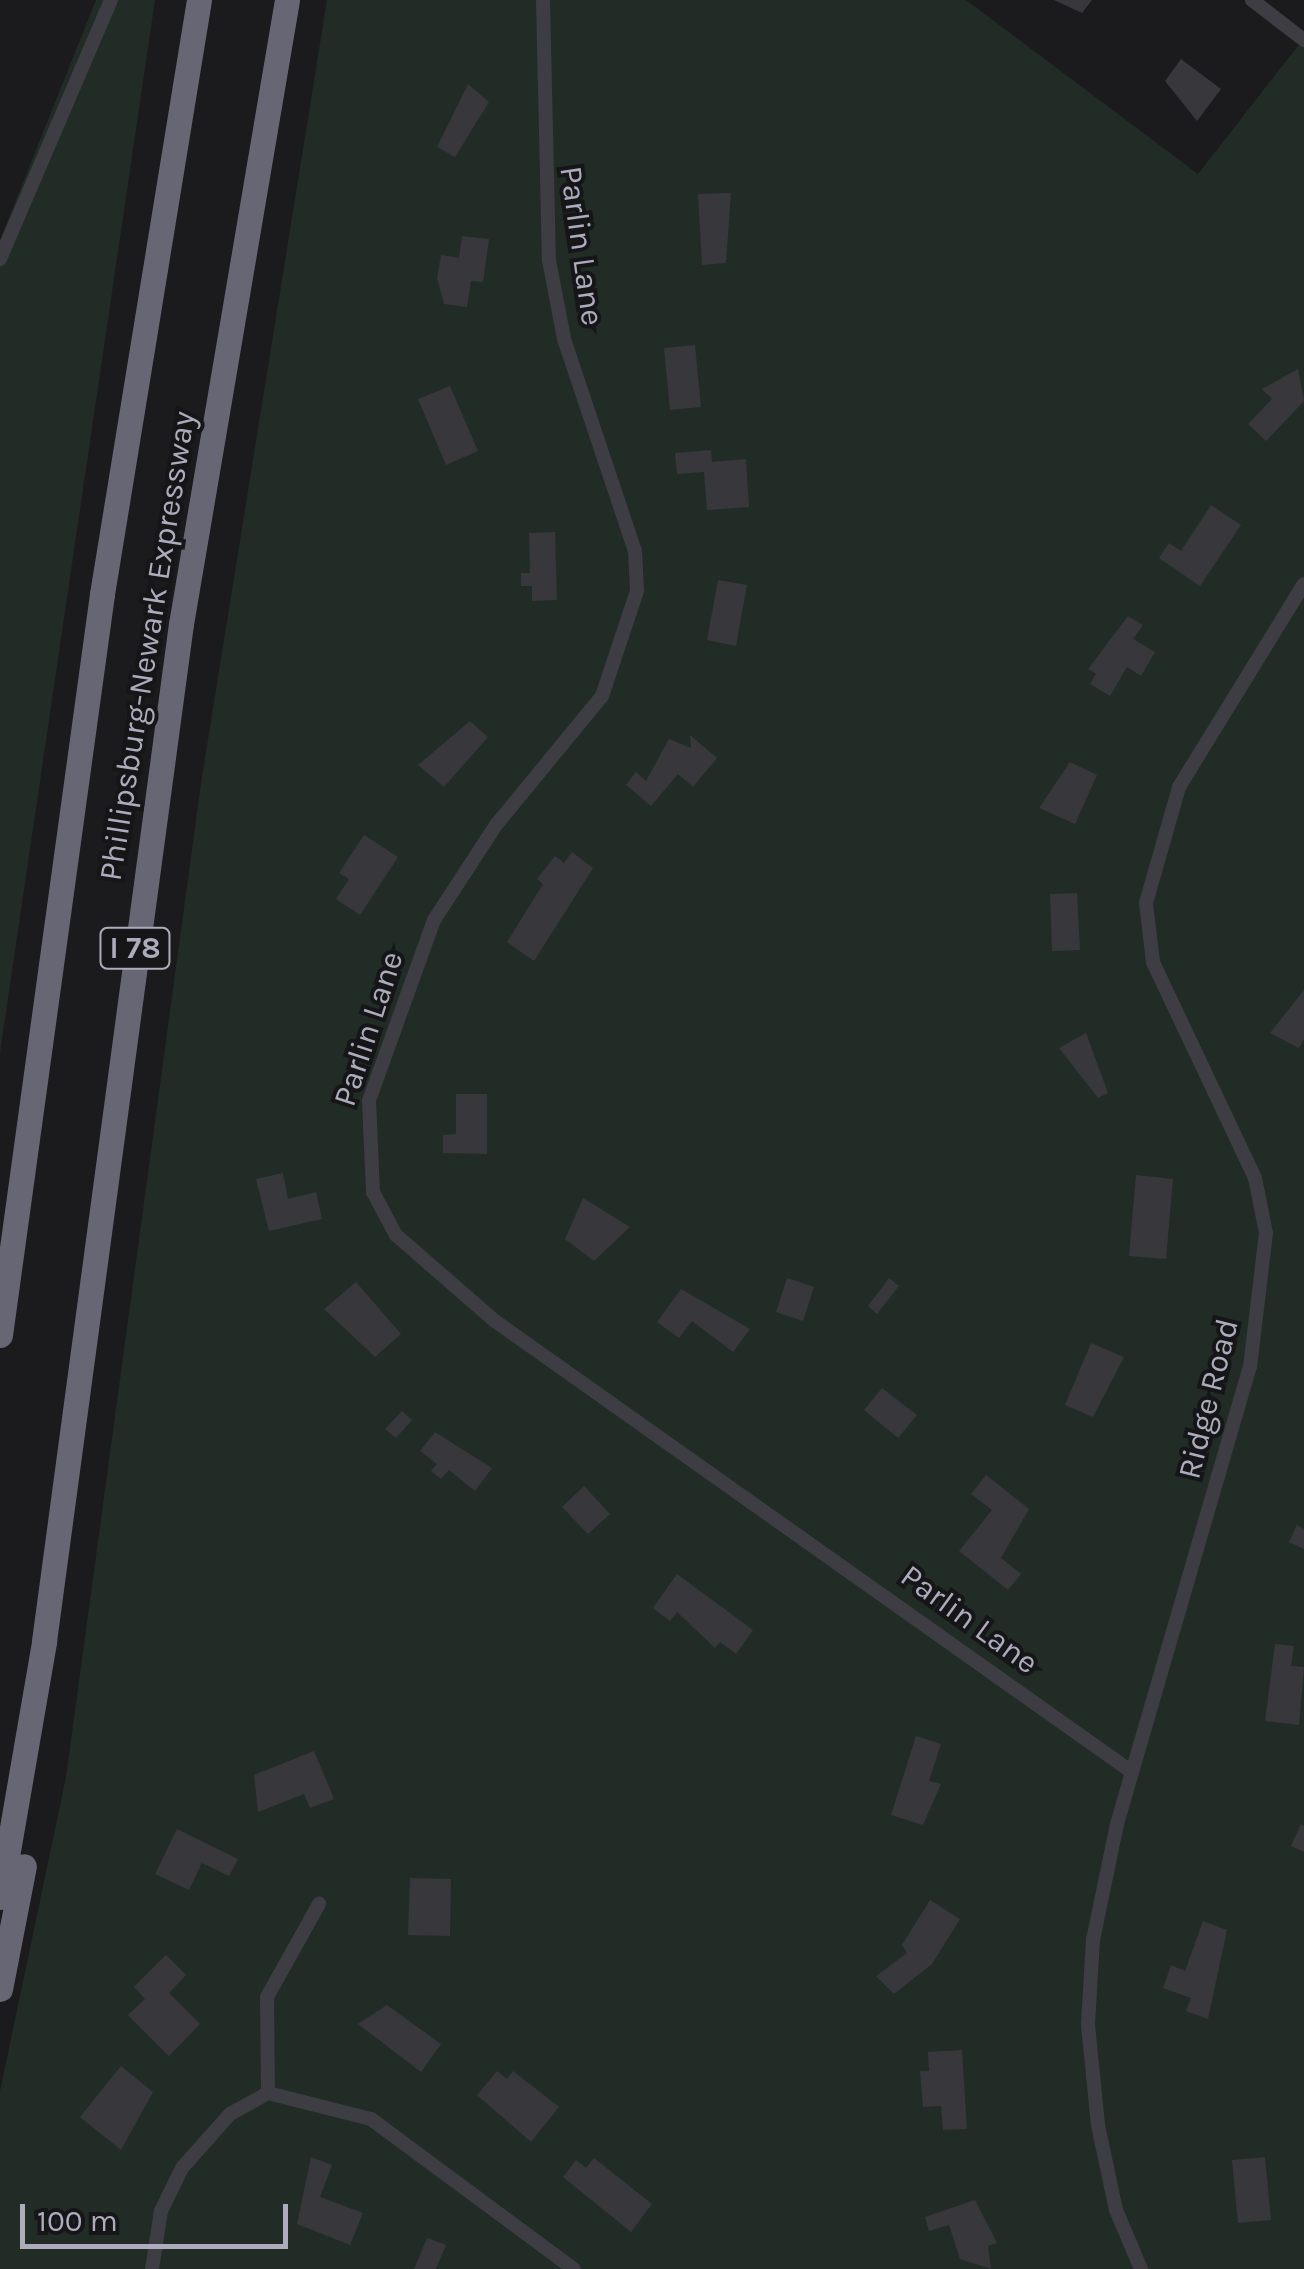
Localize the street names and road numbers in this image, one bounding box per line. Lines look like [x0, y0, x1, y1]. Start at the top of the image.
street label: Parlin Lane [551, 164, 611, 328]
street label: Phillipsburg-Newark Expressway [92, 409, 204, 883]
road number: I 78 [98, 923, 172, 973]
street label: Parlin Lane [326, 947, 412, 1111]
street label: Ridge Road [1171, 1315, 1247, 1483]
street label: Parlin Lane [893, 1557, 1045, 1683]

